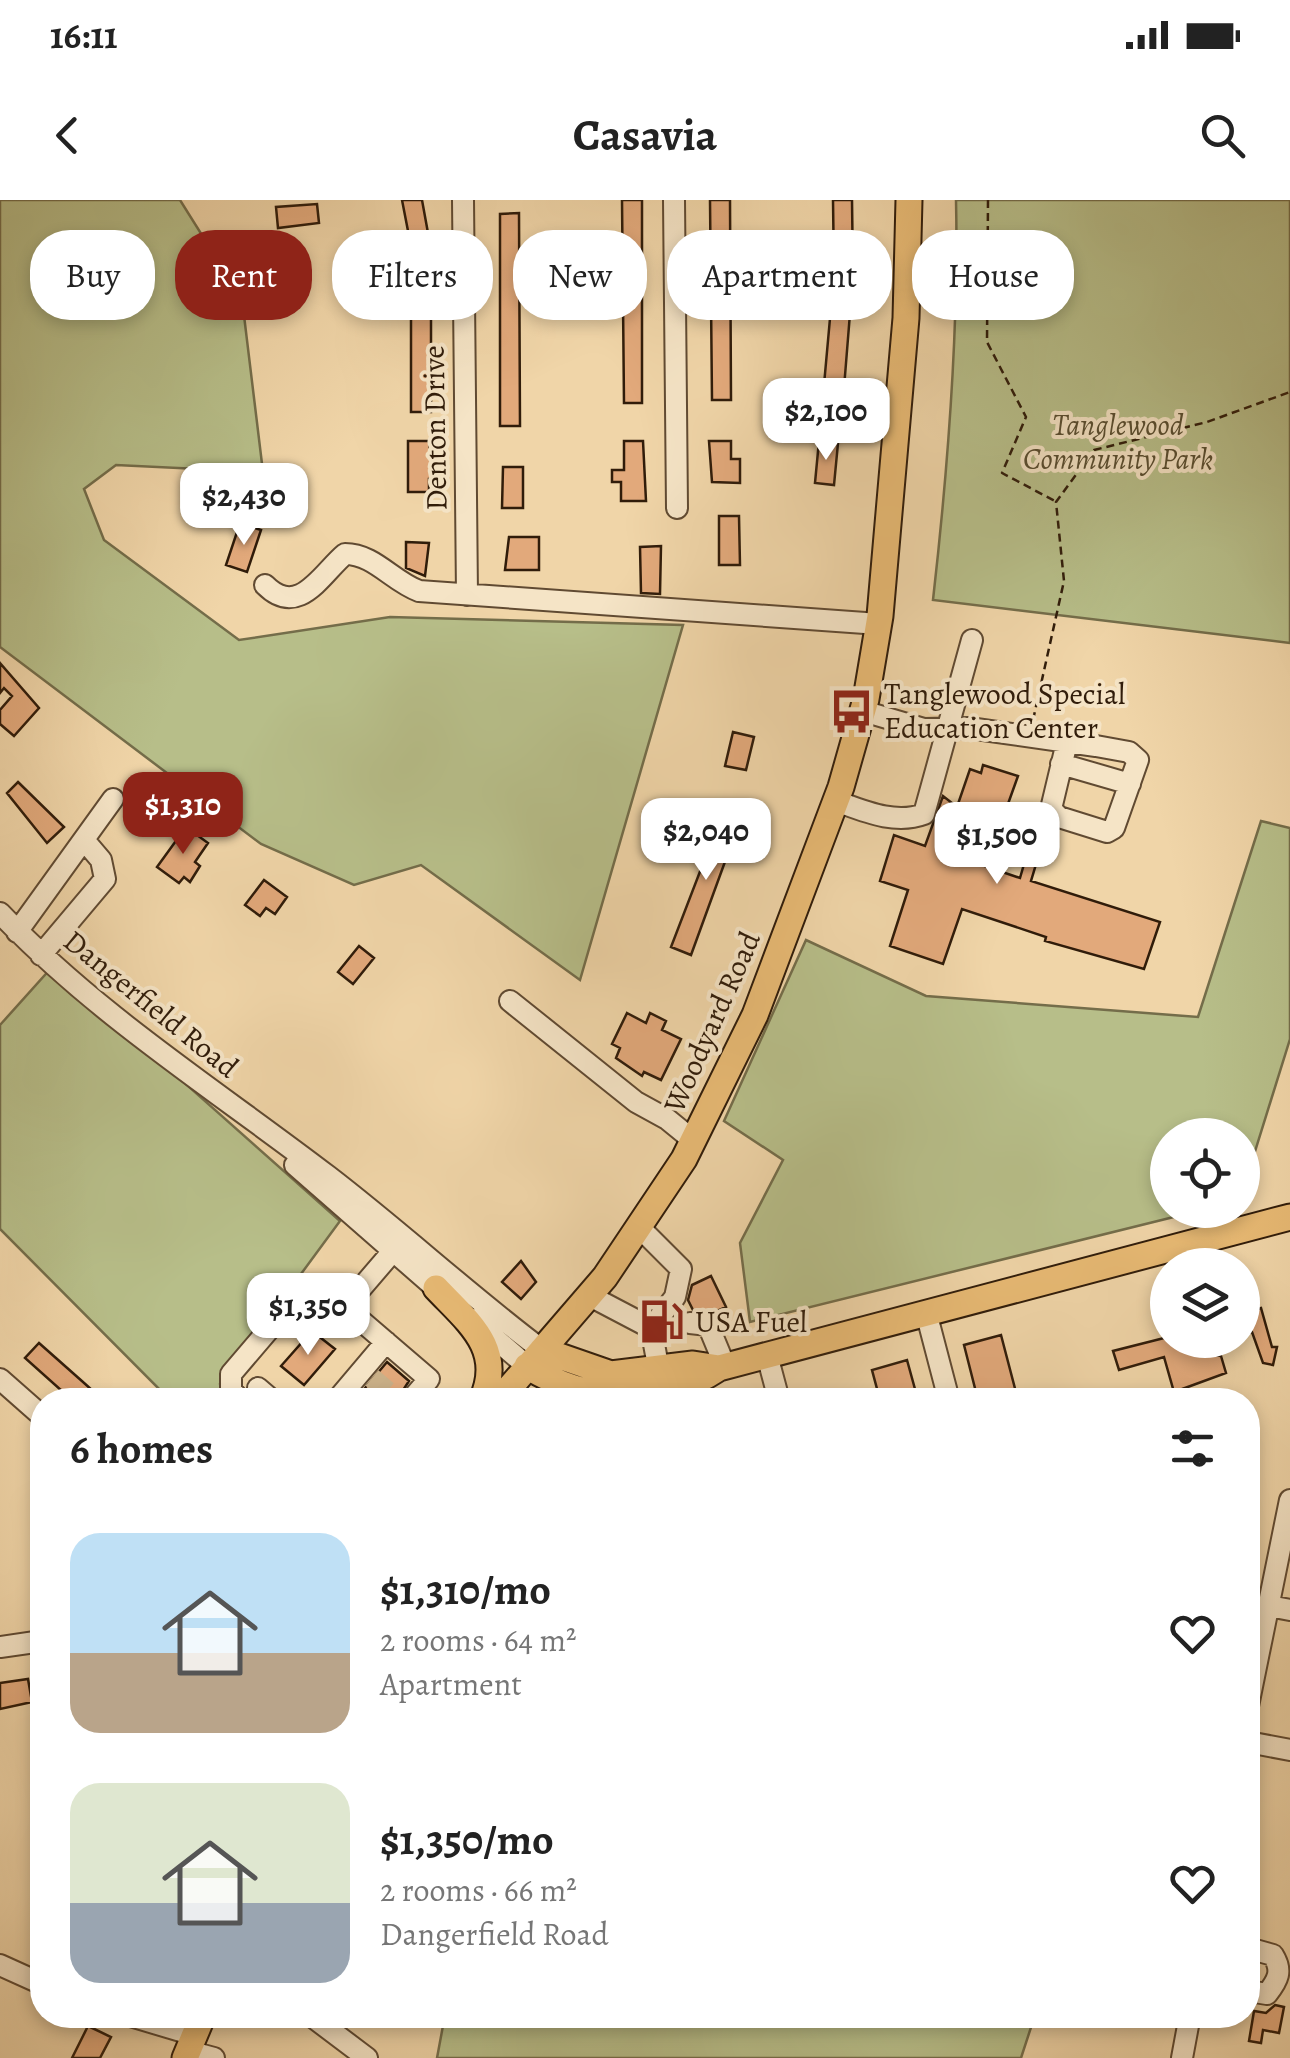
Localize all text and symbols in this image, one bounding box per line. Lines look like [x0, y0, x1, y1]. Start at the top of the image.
text: 16:11 [50, 9, 118, 61]
text: Casavia [573, 104, 717, 166]
icon: back [40, 108, 95, 163]
icon: search [1195, 108, 1250, 163]
chip: Buy [30, 230, 155, 320]
chip: Rent [175, 230, 312, 320]
chip: Filters [332, 230, 493, 320]
chip: New [513, 230, 647, 320]
chip: Apartment [667, 230, 892, 320]
chip: House [912, 230, 1074, 320]
street label: Denton Drive [414, 345, 456, 511]
pin: $2,100 [745, 378, 907, 463]
text: $2,100 [785, 388, 867, 432]
park label: Tanglewood Community Park [1023, 405, 1213, 479]
pin: $2,430 [163, 463, 325, 548]
text: $2,430 [202, 473, 286, 517]
place label: Tanglewood Special Education Center [884, 674, 1125, 748]
bus stop icon: Tanglewood Special Education Center [827, 687, 875, 735]
pin: $1,310 [102, 772, 264, 857]
text: $1,310 [145, 782, 221, 826]
pin: $2,040 [625, 798, 787, 883]
pin: $1,500 [916, 802, 1078, 887]
text: $2,040 [663, 808, 749, 852]
text: $1,500 [957, 812, 1037, 856]
street label: Dangerfield Road [55, 921, 248, 1088]
street label: Woodyard Road [654, 924, 770, 1120]
map controls [1150, 1118, 1260, 1358]
button: locate [1150, 1118, 1260, 1228]
button: layers [1150, 1248, 1260, 1358]
pin: $1,350 [227, 1273, 389, 1358]
text: $1,350 [269, 1283, 347, 1327]
fuel station icon: USA Fuel [638, 1298, 686, 1346]
place label: USA Fuel [695, 1302, 807, 1342]
text: 6 homes [70, 1420, 213, 1477]
icon: filters [1165, 1421, 1220, 1476]
text: $1,310/mo [380, 1561, 551, 1618]
icon: home [150, 1573, 270, 1693]
icon: heart [1165, 1606, 1220, 1661]
text: 2 rooms · 64 m² [380, 1618, 577, 1662]
text: Apartment [380, 1662, 522, 1706]
text: $1,350/mo [380, 1811, 554, 1868]
icon: home [150, 1823, 270, 1943]
icon: heart [1165, 1856, 1220, 1911]
text: 2 rooms · 66 m² [380, 1868, 577, 1912]
text: Dangerfield Road [380, 1912, 609, 1956]

